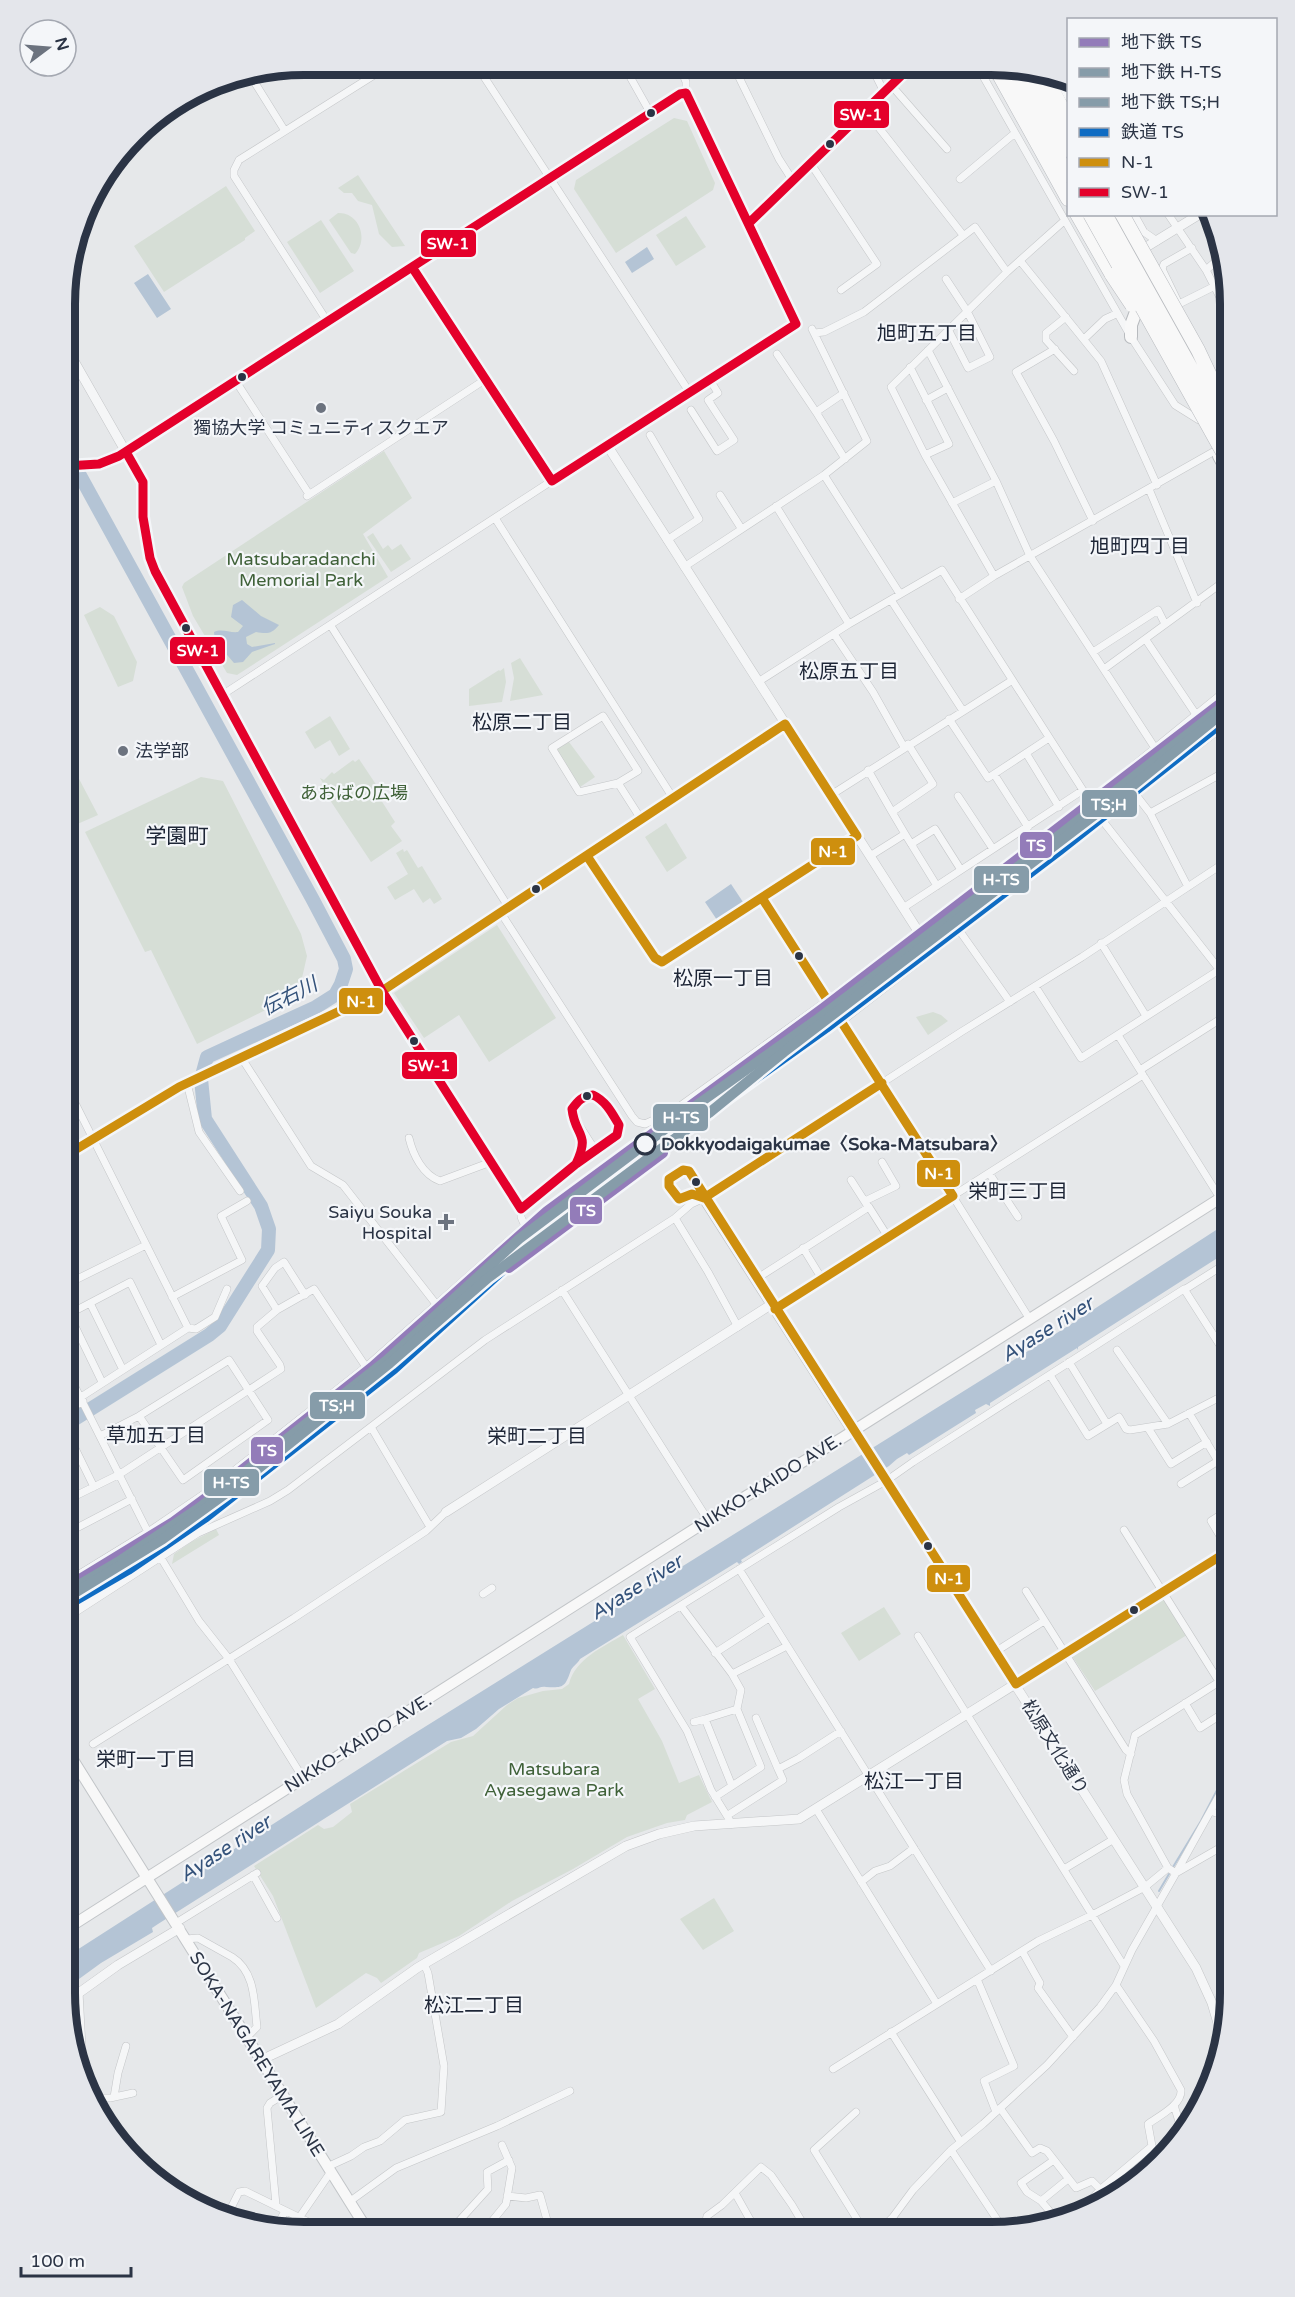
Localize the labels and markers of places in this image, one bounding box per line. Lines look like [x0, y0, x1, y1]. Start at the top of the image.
unlabelled marker [645, 107, 657, 119]
unlabelled marker [824, 138, 836, 150]
unlabelled marker [236, 371, 248, 383]
marker: 獨協大学 コミュニティスクエア [314, 401, 328, 415]
place label: 獨協大学 コミュニティスクエア [193, 417, 449, 439]
unlabelled marker [180, 622, 192, 634]
place label: 法学部 [135, 740, 189, 762]
marker: 法学部 [116, 744, 130, 758]
unlabelled marker [530, 883, 542, 895]
unlabelled marker [793, 950, 805, 962]
unlabelled marker [408, 1035, 420, 1047]
unlabelled marker [581, 1090, 593, 1102]
marker: Dokkyodaigakumae〈Soka-Matsubara〉 [634, 1133, 656, 1155]
place label: Dokkyodaigakumae〈Soka-Matsubara〉 [661, 1133, 1008, 1155]
unlabelled marker [690, 1176, 702, 1188]
place label: Saiyu Souka Hospital [328, 1201, 432, 1244]
marker: Saiyu Souka Hospital [437, 1213, 455, 1231]
unlabelled marker [922, 1540, 934, 1552]
unlabelled marker [1128, 1604, 1140, 1616]

